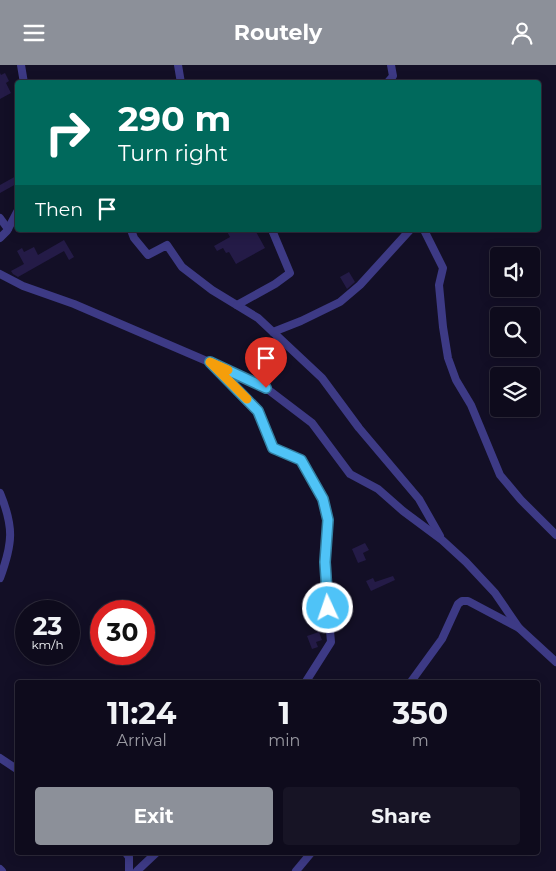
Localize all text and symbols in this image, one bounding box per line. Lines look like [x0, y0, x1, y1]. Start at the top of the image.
icon: menu [20, 19, 48, 47]
text: Routely [234, 19, 322, 46]
icon: person [508, 19, 536, 47]
text: 290 m [118, 97, 231, 140]
icon: right [35, 100, 100, 165]
text: Turn right [118, 140, 228, 167]
icon: arrive [93, 195, 121, 223]
text: Then [35, 198, 83, 221]
map controls [490, 247, 540, 417]
button: sound [490, 247, 540, 297]
button: search [490, 307, 540, 357]
pin [245, 337, 287, 388]
icon: arrive [252, 344, 280, 372]
button: layers [490, 367, 540, 417]
position arrow [301, 581, 353, 633]
speed limit sign: 30 [90, 600, 155, 665]
text: 23 [33, 611, 62, 641]
text: km/h [31, 637, 64, 652]
text: 11:24 [107, 695, 176, 732]
text: 1 [279, 695, 290, 732]
text: 350 [392, 695, 448, 732]
text: Arrival [116, 731, 167, 750]
text: min [268, 731, 300, 750]
text: m [412, 731, 429, 750]
button: Exit [35, 787, 273, 845]
button: Share [283, 787, 520, 845]

